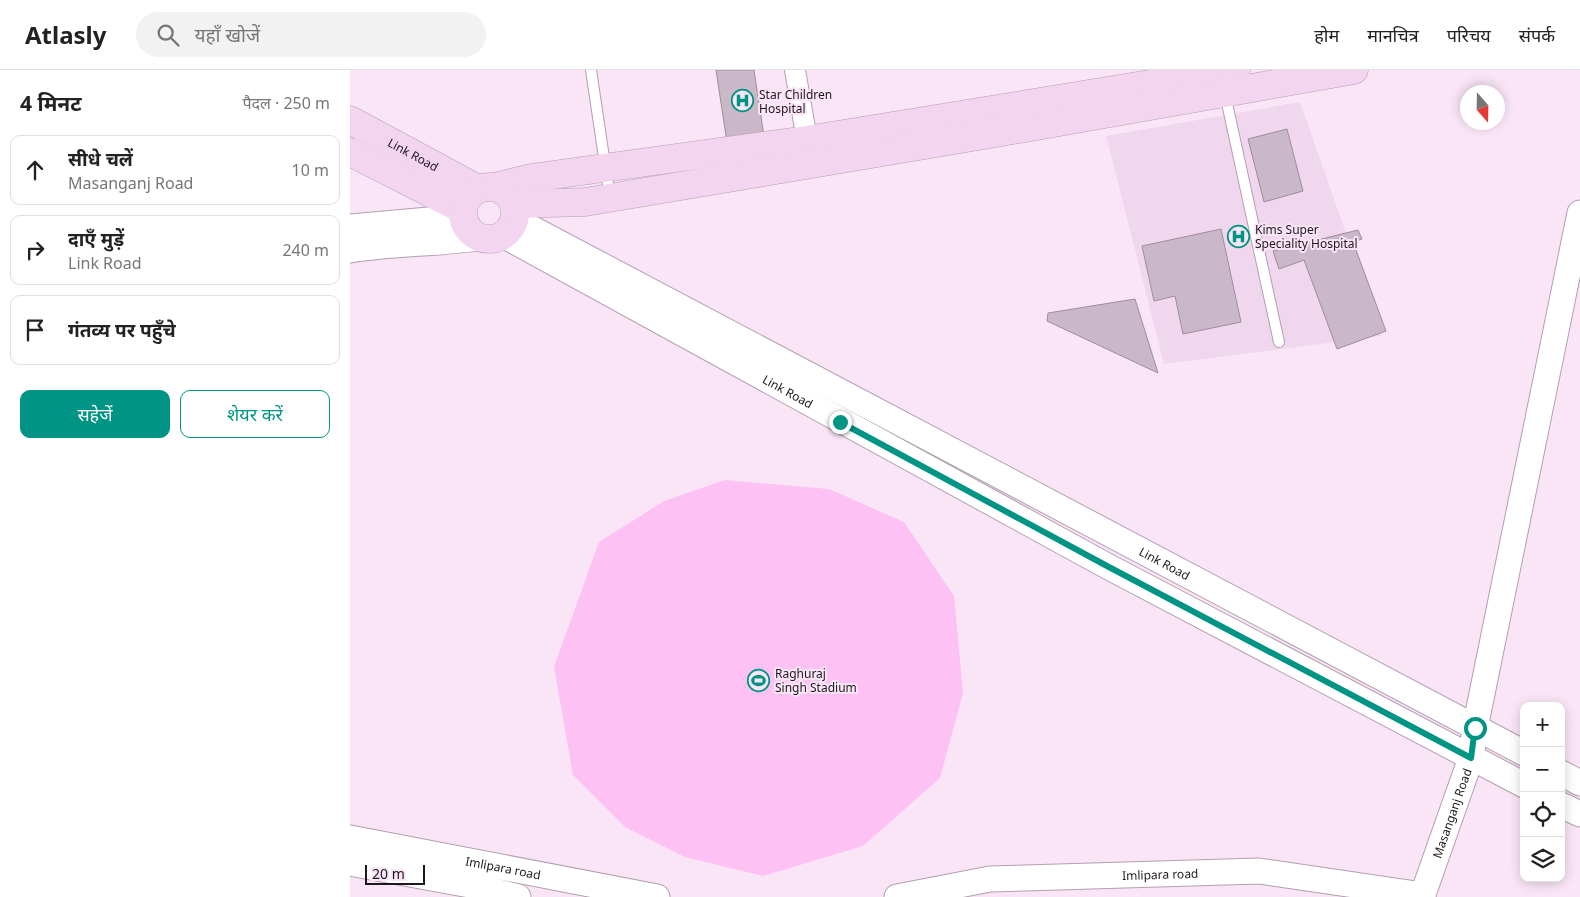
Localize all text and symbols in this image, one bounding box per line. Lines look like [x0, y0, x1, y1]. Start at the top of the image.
search box [136, 12, 486, 57]
text: Atlasly [25, 18, 106, 51]
icon: search [154, 21, 182, 49]
text: यहाँ खोजें [194, 22, 260, 48]
text: होम [1314, 23, 1339, 47]
text: मानचित्र [1367, 23, 1419, 47]
text: परिचय [1447, 23, 1491, 47]
text: संपर्क [1519, 23, 1555, 47]
north arrow [1460, 85, 1505, 130]
place label: Star Children Hospital [759, 86, 832, 117]
text: 4 मिनट [20, 89, 82, 117]
hospital icon: Star Children Hospital [731, 89, 755, 113]
text: पैदल · 250 m [242, 92, 330, 114]
street label: Link Road [385, 134, 442, 175]
text: सीधे चलें [68, 146, 133, 172]
icon: ahead [21, 156, 49, 184]
text: 10 m [292, 159, 329, 181]
text: Masanganj Road [68, 172, 193, 194]
place label: Kims Super Speciality Hospital [1255, 221, 1358, 252]
hospital icon: Kims Super Speciality Hospital [1227, 224, 1251, 248]
text: दाएँ मुड़ें [68, 226, 124, 252]
icon: right [21, 236, 49, 264]
text: 240 m [282, 239, 329, 261]
text: Link Road [68, 252, 142, 274]
icon: arrive [21, 316, 49, 344]
text: गंतव्य पर पहुँचे [68, 317, 176, 343]
street label: Link Road [760, 370, 816, 412]
button: सहेजें [20, 390, 170, 438]
button: शेयर करें [180, 390, 330, 438]
route end [829, 411, 852, 434]
street label: Link Road [1136, 543, 1193, 583]
place label: Raghuraj Singh Stadium [775, 665, 857, 696]
sports icon: Raghuraj Singh Stadium [747, 668, 771, 692]
map controls [1520, 702, 1565, 882]
button: + [1520, 702, 1565, 747]
route start [1464, 717, 1487, 740]
button: − [1520, 747, 1565, 792]
street label: Masanganj Road [1428, 766, 1475, 860]
button: locate [1520, 792, 1565, 837]
button: layers [1520, 837, 1565, 882]
street label: Imlipara road [464, 852, 542, 883]
scale bar [365, 862, 425, 885]
text: 20 m [372, 864, 405, 883]
street label: Imlipara road [1122, 864, 1199, 884]

